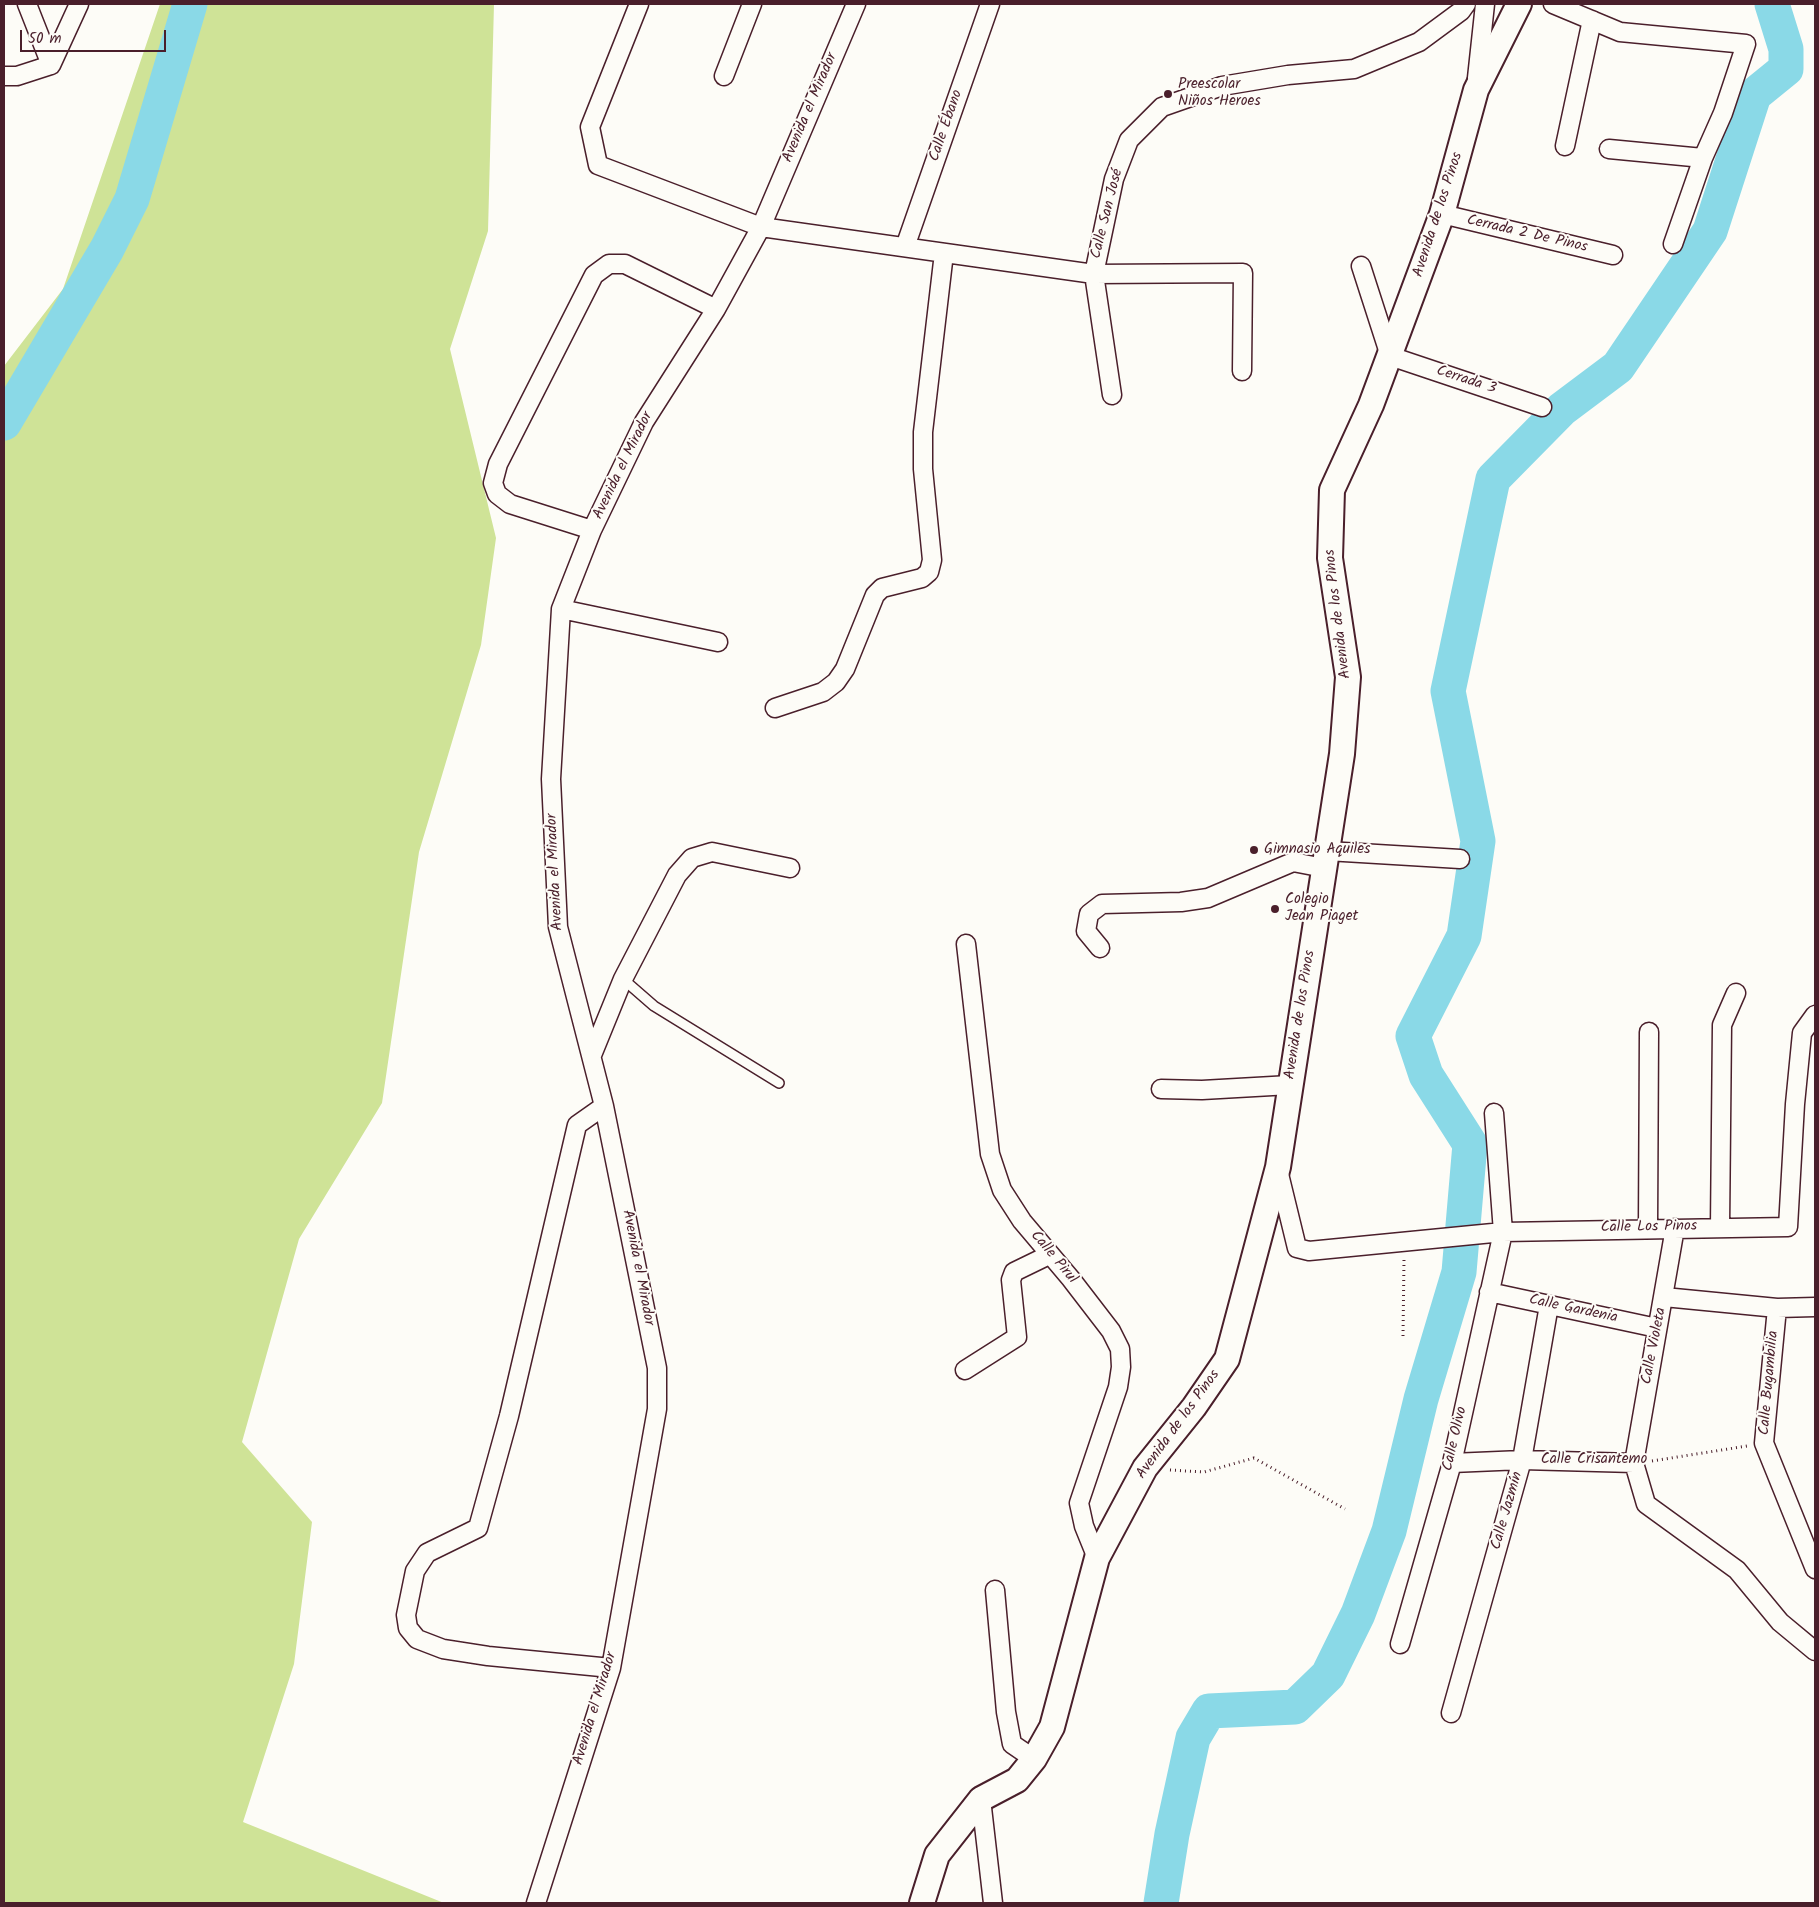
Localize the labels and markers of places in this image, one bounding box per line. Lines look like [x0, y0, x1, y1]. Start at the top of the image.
place label: Preescolar Niños Heroes [1178, 76, 1261, 111]
marker: Preescolar Niños Heroes [1162, 88, 1174, 100]
place label: Gimnasio Aquiles [1264, 841, 1370, 859]
marker: Gimnasio Aquiles [1248, 844, 1260, 856]
place label: Colegio Jean Piaget [1285, 891, 1358, 926]
marker: Colegio Jean Piaget [1269, 903, 1281, 915]

